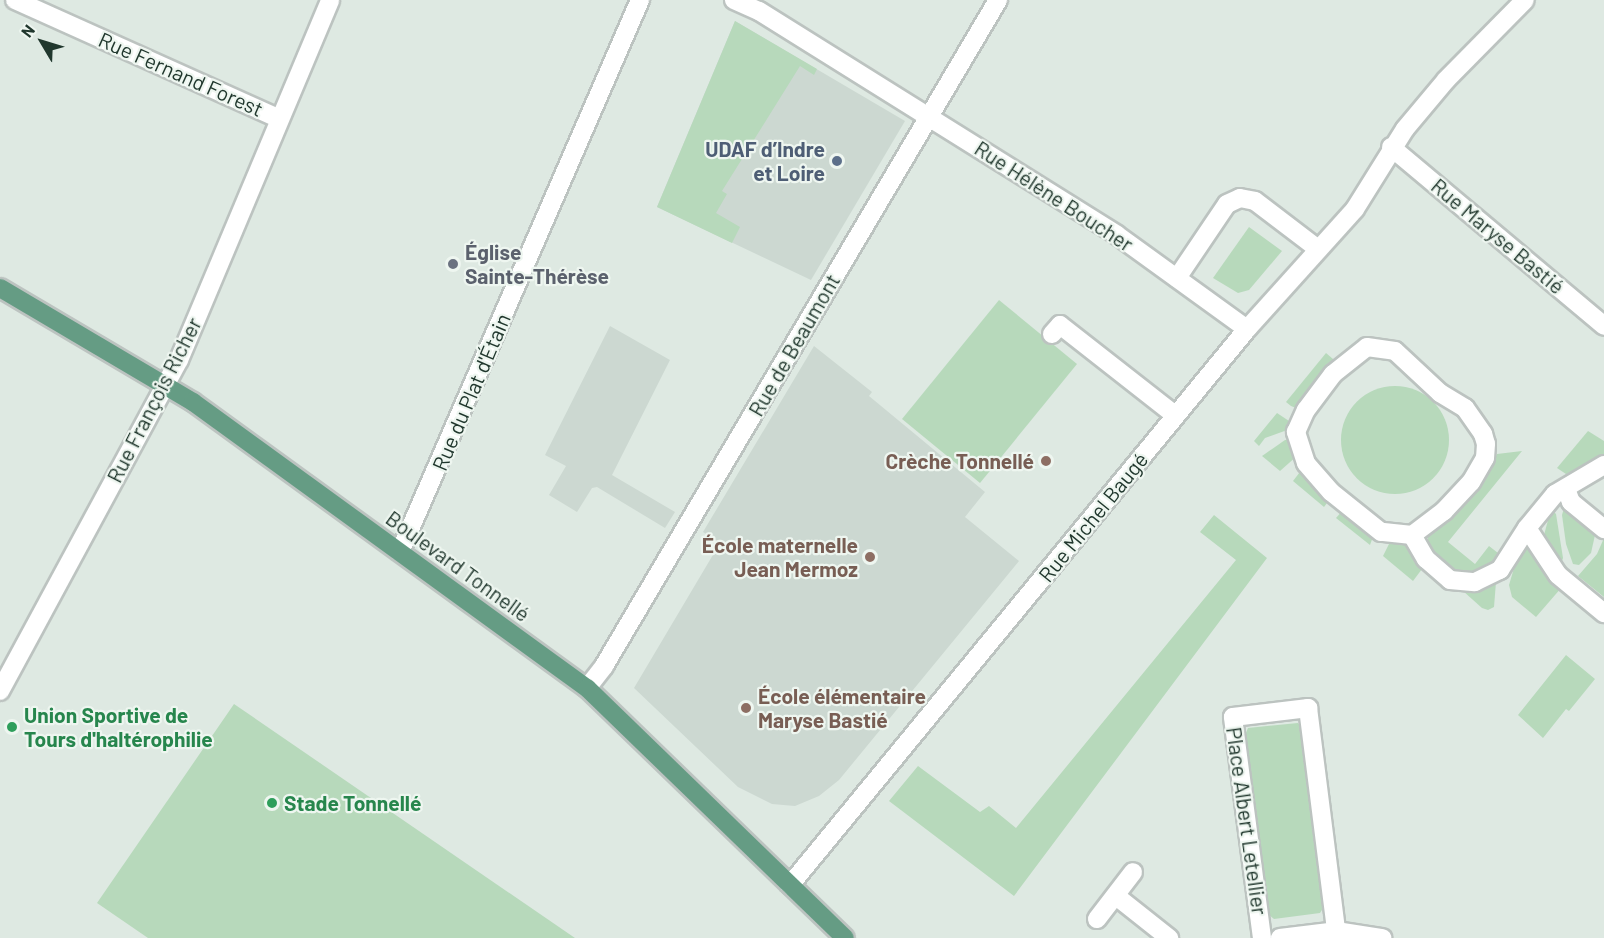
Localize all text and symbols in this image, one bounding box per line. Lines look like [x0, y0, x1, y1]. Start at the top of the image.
north arrow [12, 12, 72, 72]
text: N [17, 21, 38, 41]
street label: Rue Fernand Forest [95, 26, 267, 122]
street label: Rue Hélène Boucher [970, 135, 1138, 257]
place label: UDAF d’Indre et Loire [705, 136, 825, 186]
marker: UDAF d’Indre et Loire [830, 154, 844, 168]
street label: Rue Maryse Bastié [1426, 173, 1570, 299]
place label: Église Sainte-Thérèse [465, 239, 609, 289]
marker: Église Sainte-Thérèse [446, 257, 460, 271]
street label: Rue de Beaumont [743, 269, 845, 421]
street label: Rue du Plat d'Étain [427, 310, 515, 474]
street label: Rue François Richer [102, 313, 206, 487]
street label: Rue Michel Baugé [1033, 447, 1153, 587]
place label: Crèche Tonnellé [885, 448, 1034, 474]
marker: Crèche Tonnellé [1039, 454, 1053, 468]
street label: Boulevard Tonnellé [381, 505, 535, 627]
place label: École maternelle Jean Mermoz [702, 532, 858, 582]
marker: École maternelle Jean Mermoz [863, 550, 877, 564]
place label: École élémentaire Maryse Bastié [758, 683, 926, 733]
marker: École élémentaire Maryse Bastié [739, 701, 753, 715]
place label: Union Sportive de Tours d'haltérophilie [24, 702, 213, 752]
marker: Union Sportive de Tours d'haltérophilie [5, 720, 19, 734]
street label: Place Albert Letellier [1221, 725, 1273, 917]
place label: Stade Tonnellé [284, 790, 421, 816]
marker: Stade Tonnellé [265, 796, 279, 810]

